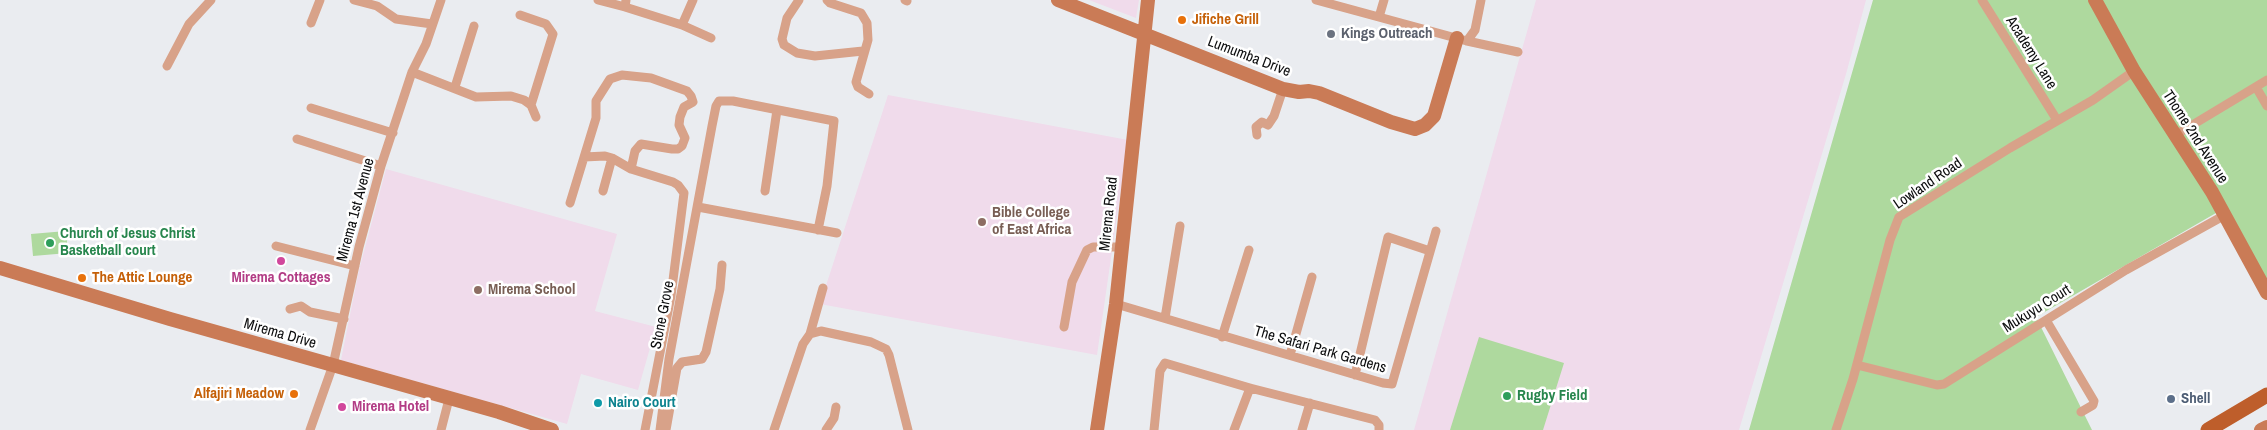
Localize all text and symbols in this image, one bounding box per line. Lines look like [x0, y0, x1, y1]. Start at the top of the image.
place label: Jifiche Grill [1192, 11, 1259, 29]
street label: Academy Lane [2002, 13, 2060, 93]
marker: Jifiche Grill [1176, 14, 1188, 26]
place label: Kings Outreach [1341, 25, 1433, 43]
marker: Kings Outreach [1325, 28, 1337, 40]
street label: Lumumba Drive [1205, 33, 1293, 81]
street label: Thome 2nd Avenue [2158, 87, 2232, 187]
street label: Lowland Road [1890, 155, 1966, 213]
street label: Mirema 1st Avenue [334, 156, 378, 264]
street label: Mirema Road [1096, 176, 1122, 252]
place label: Bible College of East Africa [992, 204, 1071, 239]
marker: Bible College of East Africa [976, 216, 988, 228]
place label: Church of Jesus Christ Basketball court [60, 225, 195, 260]
marker: Church of Jesus Christ Basketball court [44, 237, 56, 249]
marker: Mirema Cottages [275, 255, 287, 267]
place label: The Attic Lounge [92, 269, 192, 287]
place label: Mirema Cottages [231, 269, 331, 287]
marker: The Attic Lounge [76, 272, 88, 284]
street label: Stone Grove [648, 279, 678, 351]
place label: Mirema School [488, 281, 575, 299]
street label: Mukuyu Court [2000, 281, 2074, 337]
marker: Mirema School [472, 284, 484, 296]
street label: Mirema Drive [242, 315, 318, 353]
street label: The Safari Park Gardens [1252, 323, 1388, 377]
place label: Alfajiri Meadow [194, 385, 284, 403]
place label: Rugby Field [1517, 387, 1587, 405]
marker: Alfajiri Meadow [288, 388, 300, 400]
marker: Rugby Field [1501, 390, 1513, 402]
place label: Shell [2181, 390, 2210, 408]
marker: Shell [2165, 393, 2177, 405]
place label: Nairo Court [608, 394, 676, 412]
marker: Nairo Court [592, 397, 604, 409]
place label: Mirema Hotel [352, 398, 429, 416]
marker: Mirema Hotel [336, 401, 348, 413]

